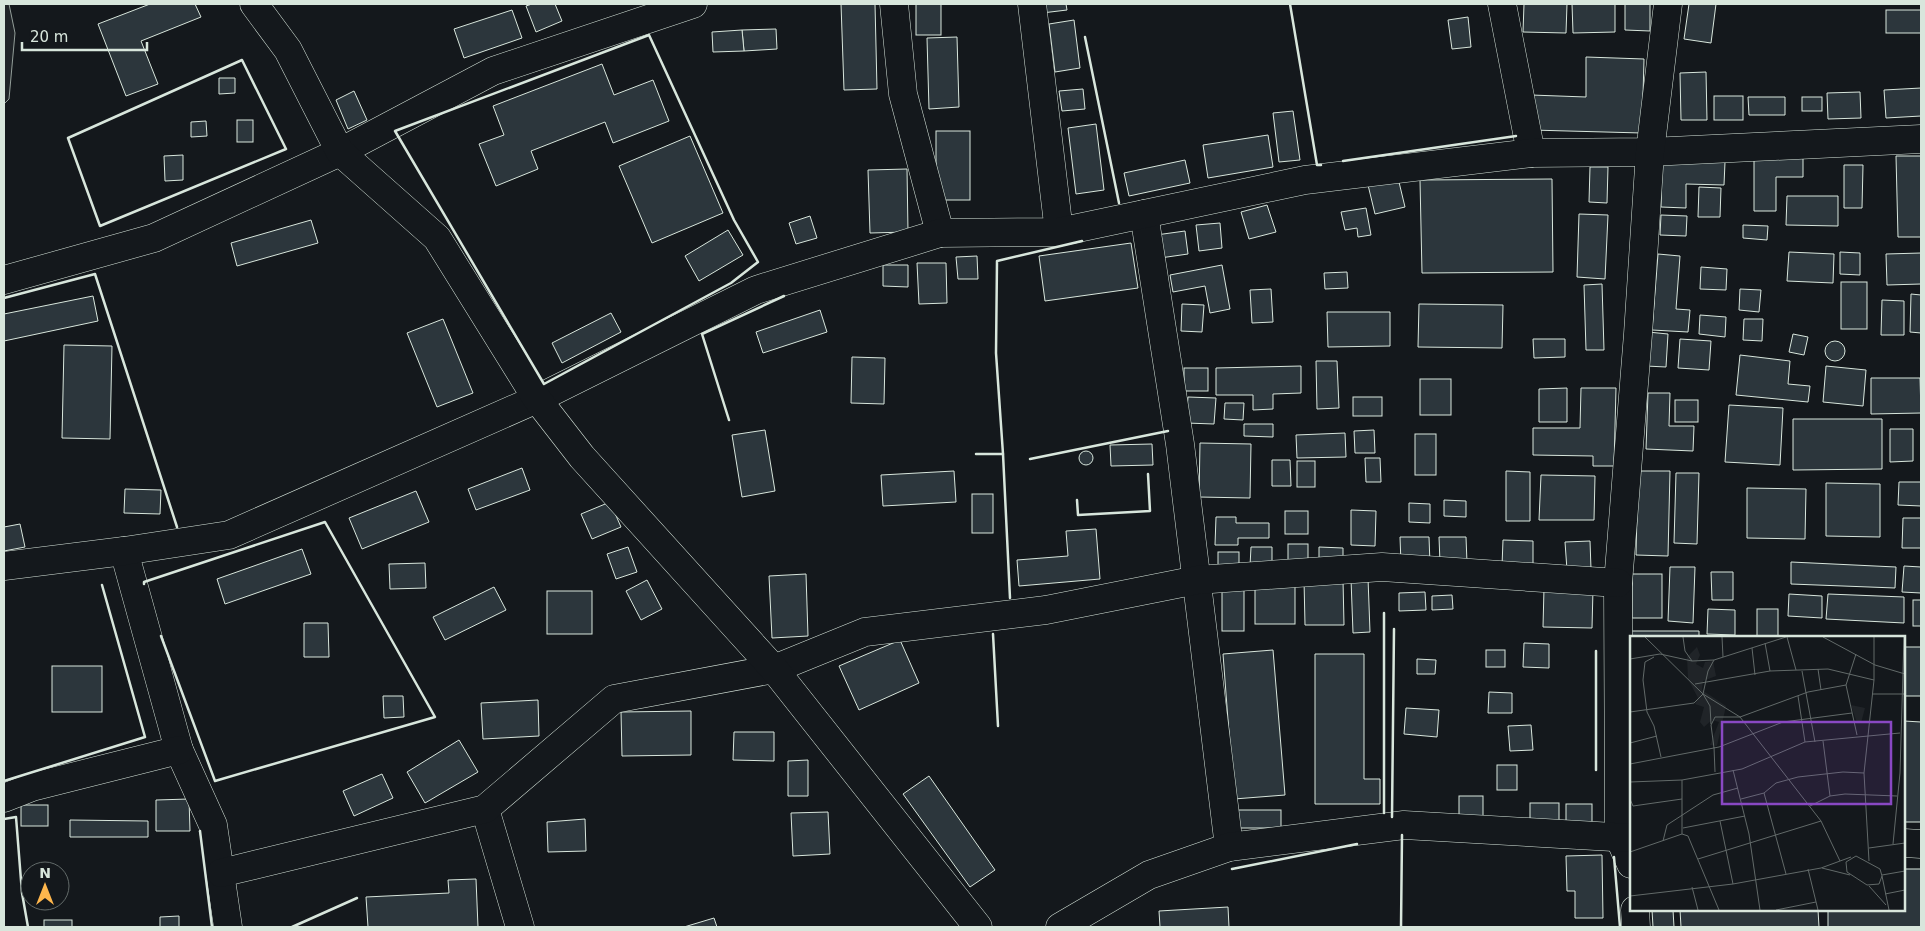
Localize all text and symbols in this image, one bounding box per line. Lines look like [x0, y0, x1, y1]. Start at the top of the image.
scale bar [22, 20, 148, 52]
text: 20 m [30, 28, 68, 46]
inset map [1630, 636, 1905, 911]
north arrow [20, 861, 70, 911]
text: N [39, 865, 51, 881]

